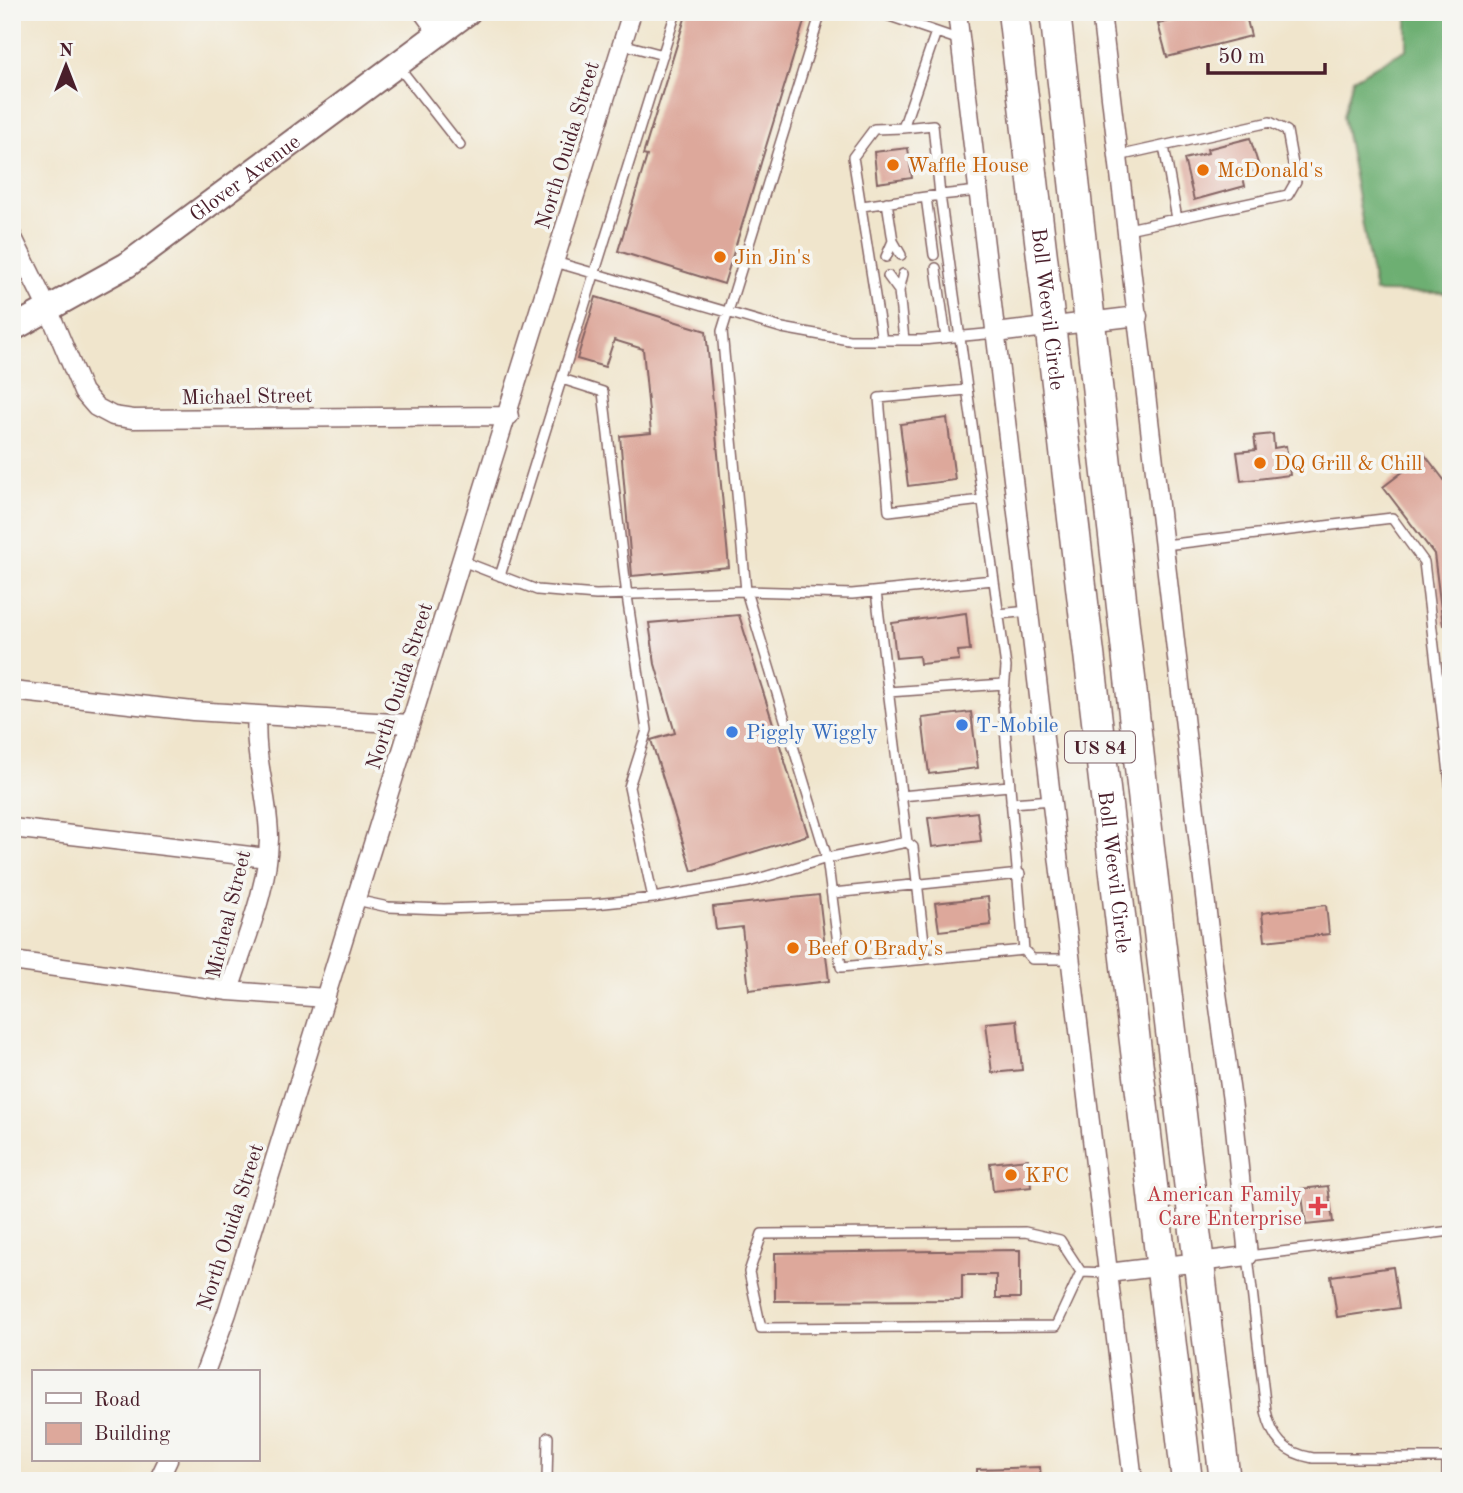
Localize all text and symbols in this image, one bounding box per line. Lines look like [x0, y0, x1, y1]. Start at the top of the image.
north arrow [32, 32, 102, 102]
scale bar [1208, 32, 1325, 76]
text: N [59, 42, 74, 61]
text: 50 m [1218, 47, 1265, 68]
street label: North Ouida Street [533, 59, 604, 232]
street label: Glover Avenue [186, 131, 304, 227]
place label: Waffle House [907, 156, 1029, 177]
marker: Waffle House [885, 157, 901, 173]
place label: McDonald's [1217, 161, 1323, 182]
marker: McDonald's [1195, 162, 1211, 178]
street label: Boll Weevil Circle [1027, 227, 1067, 391]
place label: Jin Jin's [734, 248, 811, 269]
marker: Jin Jin's [712, 249, 728, 265]
street label: Michael Street [181, 386, 313, 409]
place label: DQ Grill & Chill [1274, 454, 1423, 475]
marker: DQ Grill & Chill [1252, 455, 1268, 471]
street label: North Ouida Street [364, 600, 437, 773]
place label: T-Mobile [976, 716, 1059, 737]
marker: T-Mobile [954, 717, 970, 733]
place label: Piggly Wiggly [746, 723, 878, 744]
marker: Piggly Wiggly [724, 724, 740, 740]
road number: US 84 [1065, 732, 1135, 762]
street label: Boll Weevil Circle [1093, 790, 1133, 954]
street label: Micheal Street [203, 848, 256, 981]
place label: Beef O'Brady's [807, 939, 943, 960]
marker: Beef O'Brady's [785, 940, 801, 956]
street label: North Ouida Street [195, 1141, 268, 1314]
place label: KFC [1025, 1166, 1069, 1187]
marker: KFC [1003, 1167, 1019, 1183]
place label: American Family Care Enterprise [1146, 1185, 1302, 1230]
marker: American Family Care Enterprise [1308, 1196, 1328, 1216]
legend [32, 1370, 259, 1462]
text: Road [94, 1390, 141, 1411]
text: Building [94, 1424, 171, 1445]

